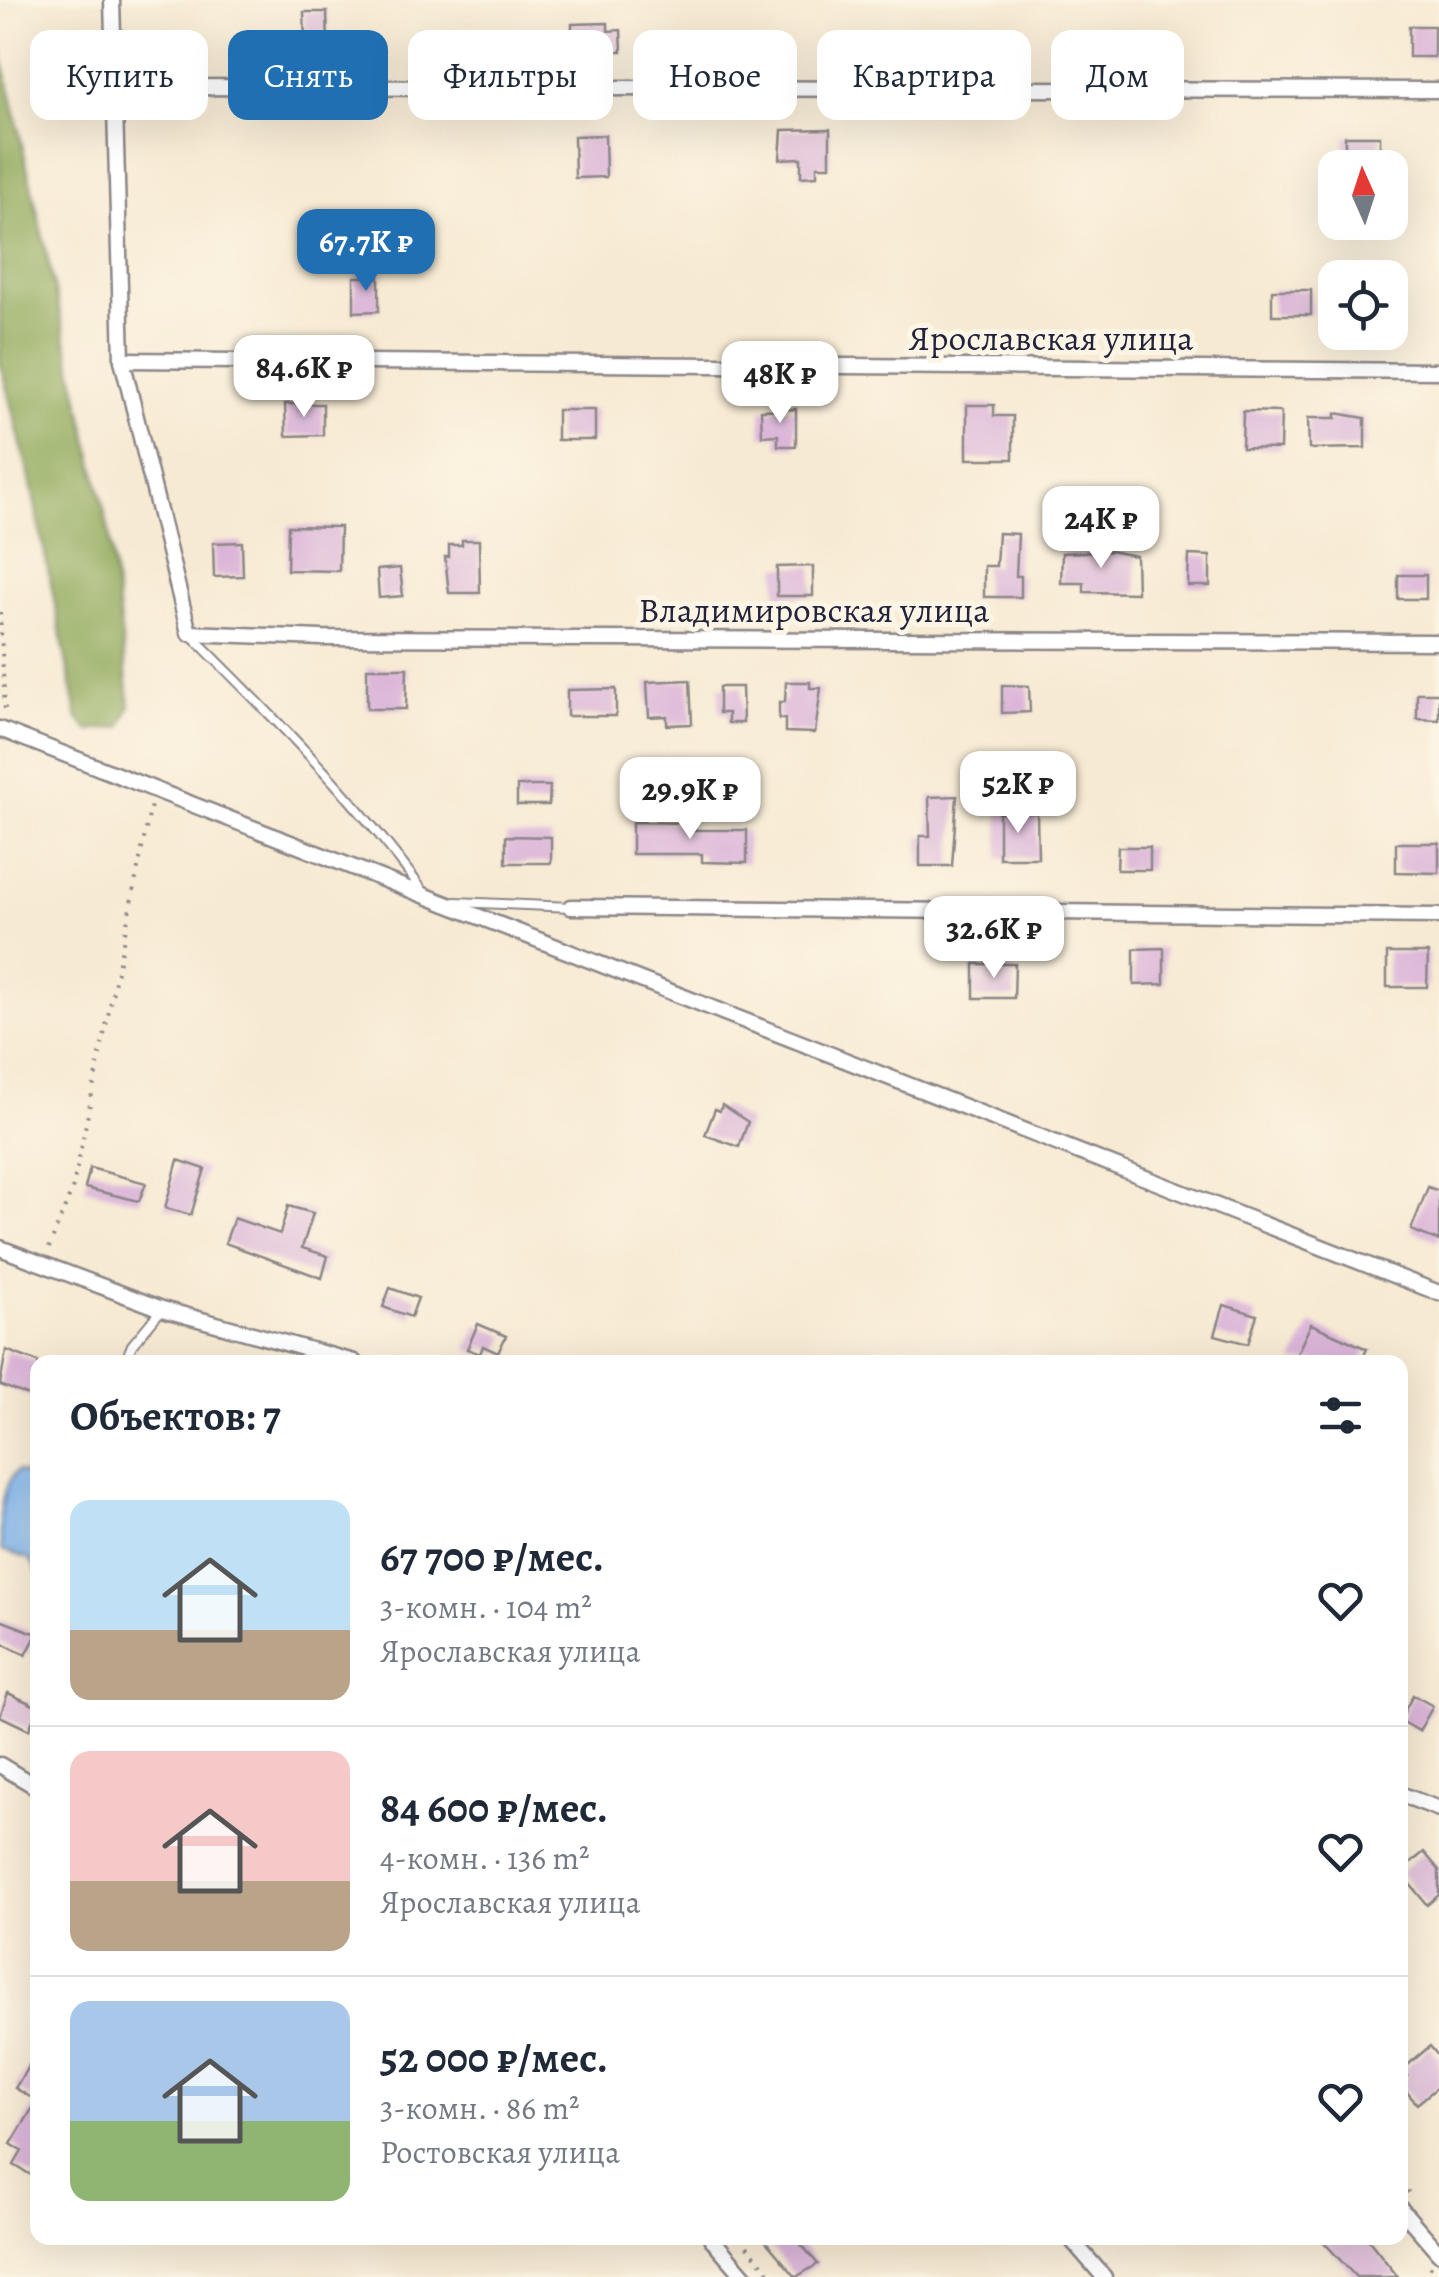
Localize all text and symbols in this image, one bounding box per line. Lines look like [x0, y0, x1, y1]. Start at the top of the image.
chip: Купить [30, 30, 208, 120]
chip: Снять [228, 30, 388, 120]
chip: Фильтры [408, 30, 613, 120]
chip: Новое [633, 30, 797, 120]
chip: Квартира [817, 30, 1031, 120]
chip: Дом [1051, 30, 1184, 120]
north arrow [1318, 150, 1408, 240]
map controls [1318, 150, 1408, 350]
pin: 67.7K ₽ [274, 209, 458, 294]
text: 67.7K ₽ [319, 219, 413, 263]
button: locate [1318, 260, 1408, 350]
street label: Ярославская улица [909, 314, 1193, 362]
pin: 84.6K ₽ [212, 335, 396, 420]
pin: 48K ₽ [710, 341, 850, 426]
text: 84.6K ₽ [256, 345, 353, 389]
text: 48K ₽ [743, 351, 817, 395]
pin: 24K ₽ [1031, 486, 1171, 571]
text: 24K ₽ [1064, 496, 1138, 540]
street label: Владимировская улица [639, 586, 989, 634]
pin: 52K ₽ [948, 751, 1088, 836]
pin: 29.9K ₽ [598, 757, 782, 842]
text: 52K ₽ [982, 761, 1054, 805]
text: 29.9K ₽ [642, 767, 738, 811]
pin: 32.6K ₽ [902, 896, 1086, 981]
text: 32.6K ₽ [946, 906, 1042, 950]
text: Объектов: 7 [70, 1387, 281, 1444]
icon: filters [1313, 1388, 1368, 1443]
text: 67 700 ₽/мес. [380, 1528, 604, 1585]
icon: home [150, 1540, 270, 1660]
icon: heart [1313, 1573, 1368, 1628]
text: 3-комн. · 104 m² [380, 1585, 592, 1629]
text: Ярославская улица [380, 1629, 640, 1673]
text: 84 600 ₽/мес. [380, 1779, 608, 1836]
icon: home [150, 1791, 270, 1911]
icon: heart [1313, 1824, 1368, 1879]
text: 4-комн. · 136 m² [380, 1836, 590, 1880]
text: Ярославская улица [380, 1880, 640, 1924]
text: 52 000 ₽/мес. [380, 2029, 608, 2086]
icon: home [150, 2041, 270, 2161]
icon: heart [1313, 2074, 1368, 2129]
text: 3-комн. · 86 m² [380, 2086, 580, 2130]
text: Ростовская улица [380, 2130, 620, 2174]

